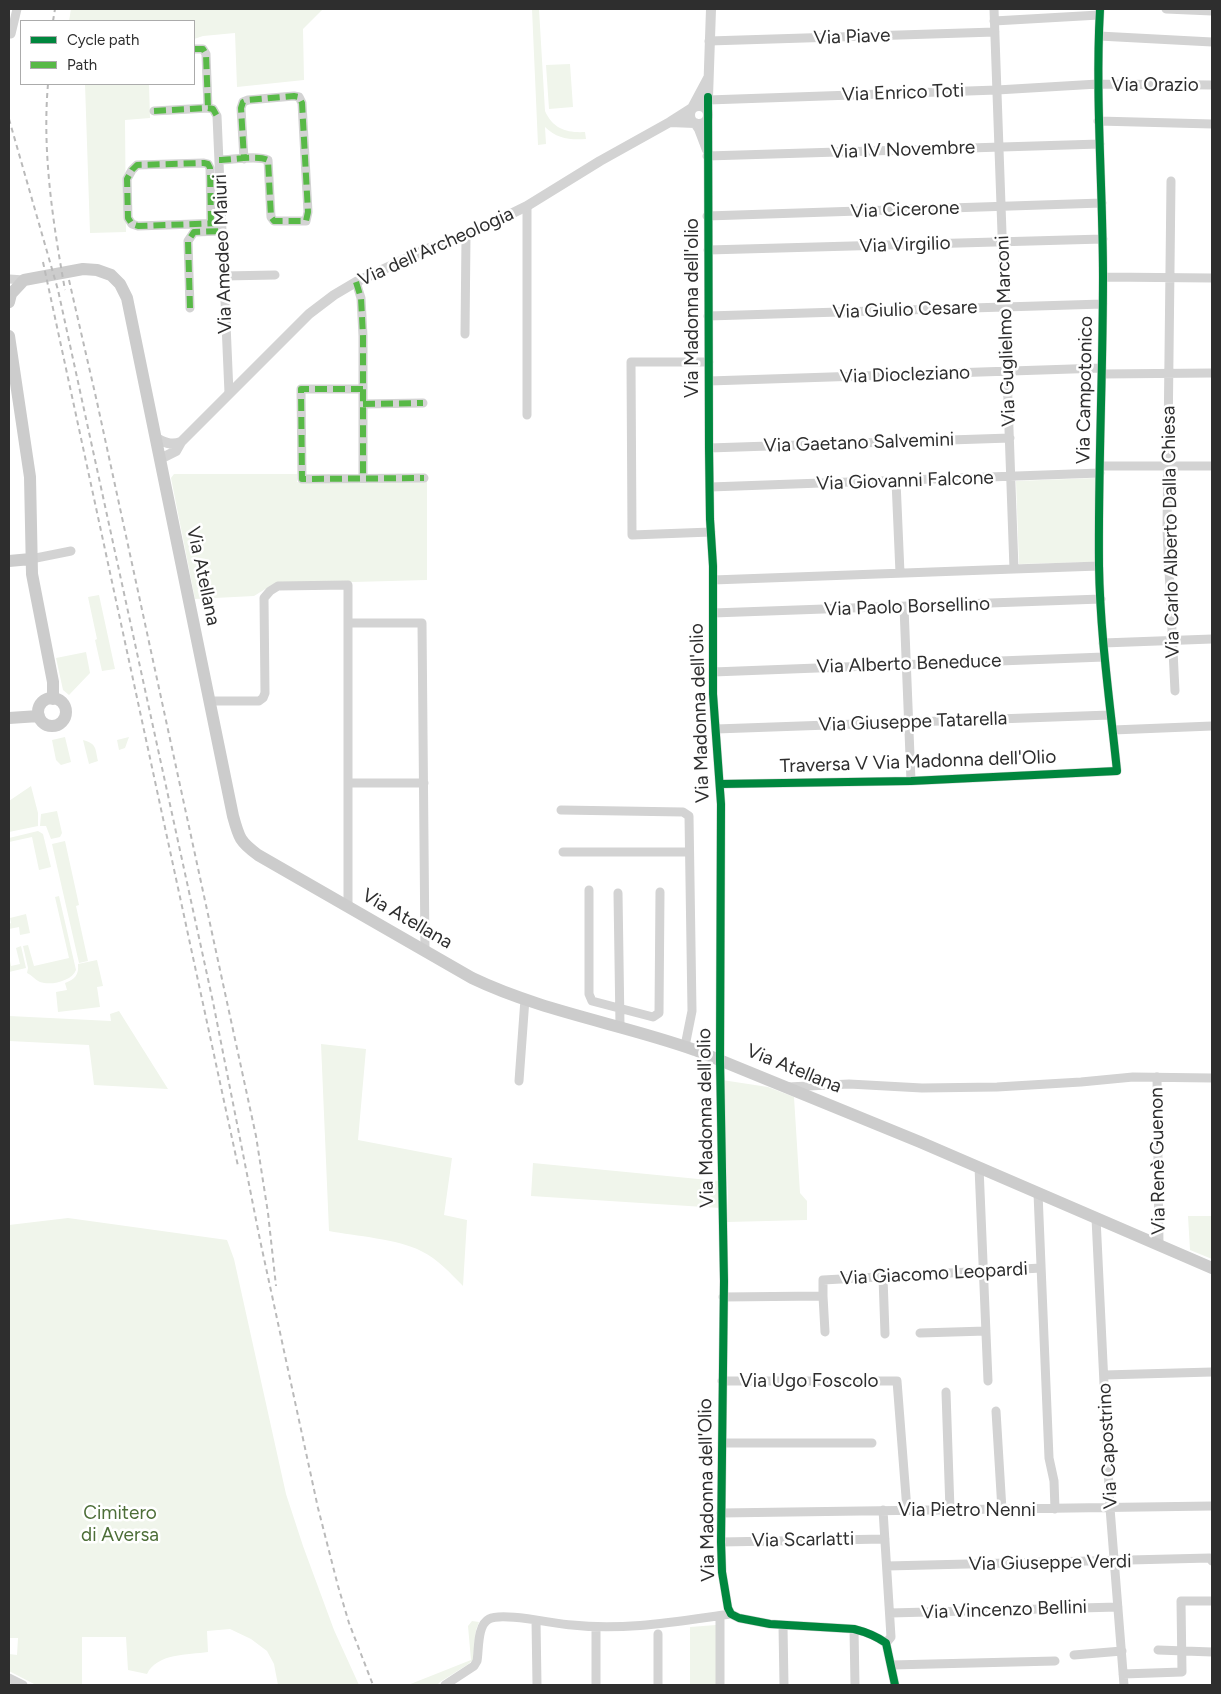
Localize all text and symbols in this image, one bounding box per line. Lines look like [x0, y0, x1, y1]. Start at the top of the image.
legend [20, 20, 195, 85]
street label: Via Piave [813, 24, 891, 50]
text: Cycle path [67, 31, 139, 49]
text: Path [67, 56, 97, 74]
street label: Via Orazio [1111, 74, 1199, 96]
street label: Via Enrico Toti [841, 79, 965, 107]
street label: Via IV Novembre [830, 136, 976, 164]
street label: Via Amedeo Maiuri [209, 174, 237, 334]
street label: Via Cicerone [850, 197, 960, 223]
street label: Via dell'Archeologia [355, 202, 517, 292]
street label: Via Madonna dell'olio [681, 218, 703, 398]
street label: Via Virgilio [859, 232, 951, 258]
street label: Via Guglielmo Marconi [991, 235, 1021, 427]
street label: Via Giulio Cesare [832, 296, 978, 324]
street label: Via Campotonico [1072, 316, 1098, 464]
street label: Via Diocleziano [839, 361, 971, 389]
street label: Via Carlo Alberto Dalla Chiesa [1157, 406, 1185, 658]
street label: Via Gaetano Salvemini [763, 428, 955, 458]
street label: Via Giovanni Falcone [816, 467, 994, 495]
street label: Via Atellana [181, 524, 225, 628]
street label: Via Paolo Borsellino [824, 593, 990, 621]
street label: Via Madonna dell'olio [685, 623, 715, 803]
street label: Via Alberto Beneduce [816, 649, 1002, 679]
street label: Via Giuseppe Tatarella [818, 707, 1008, 737]
street label: Traversa V Via Madonna dell'Olio [779, 746, 1057, 778]
street label: Via Atellana [358, 884, 456, 954]
street label: Via Madonna dell'olio [693, 1028, 719, 1208]
street label: Via Atellana [743, 1040, 845, 1098]
street label: Via Renè Guenon [1145, 1087, 1171, 1235]
street label: Via Giacomo Leopardi [840, 1258, 1028, 1290]
street label: Via Ugo Foscolo [740, 1370, 878, 1392]
street label: Via Capostrino [1093, 1382, 1123, 1510]
street label: Via Madonna dell'Olio [694, 1398, 720, 1582]
street label: Via Pietro Nenni [898, 1499, 1036, 1521]
park label: Cimitero di Aversa [81, 1502, 159, 1546]
street label: Via Scarlatti [751, 1528, 855, 1552]
street label: Via Giuseppe Verdi [968, 1550, 1132, 1576]
street label: Via Vincenzo Bellini [921, 1596, 1087, 1624]

